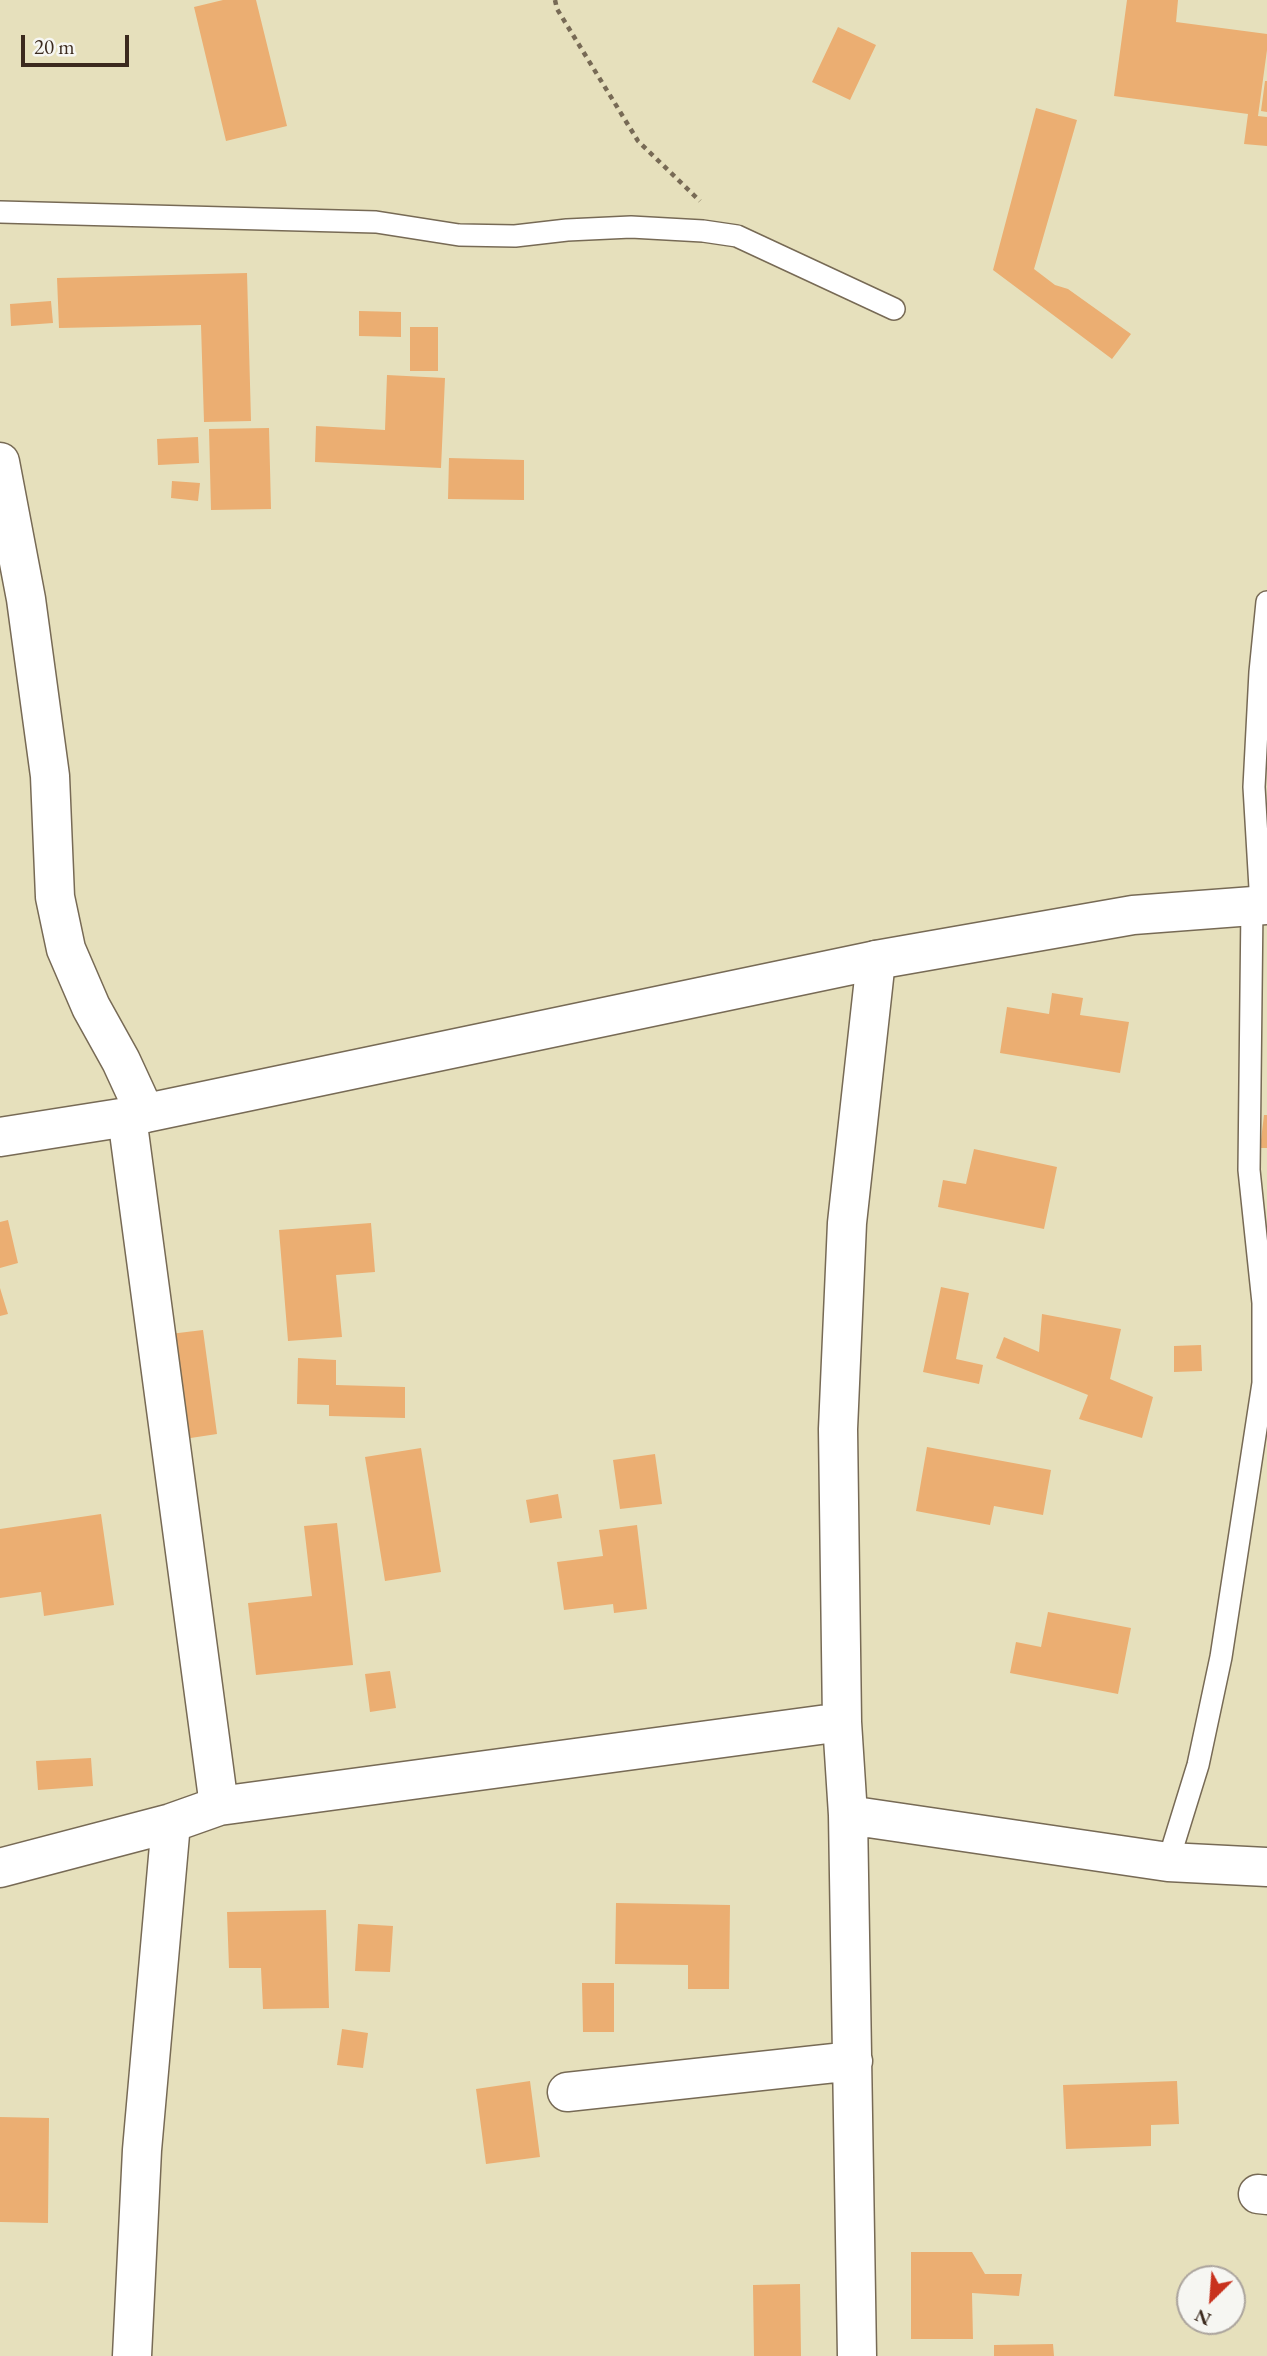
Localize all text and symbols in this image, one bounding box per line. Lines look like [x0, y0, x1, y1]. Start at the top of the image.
scale bar [24, 21, 133, 65]
text: 20 m [34, 33, 75, 60]
north arrow [1176, 2265, 1246, 2335]
text: N [1191, 2303, 1215, 2332]

